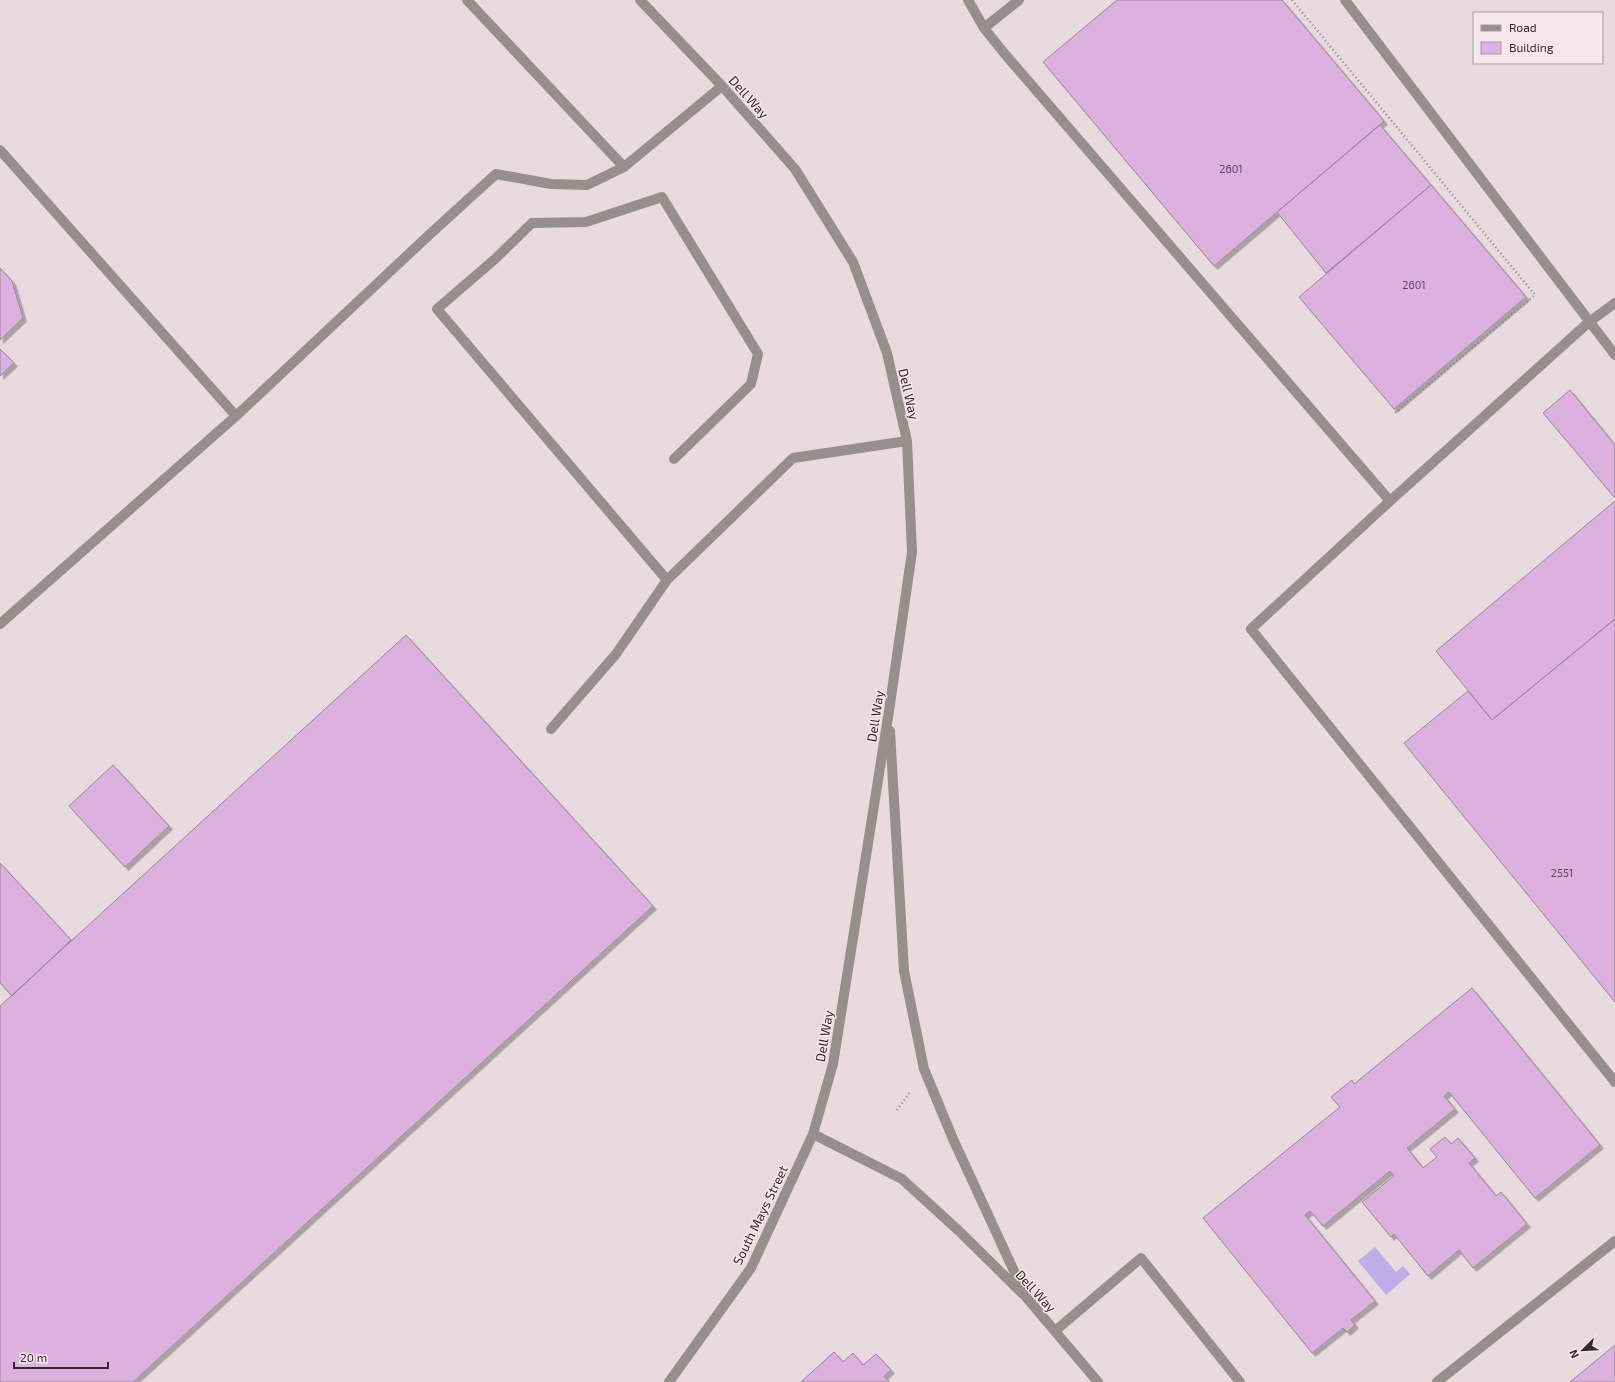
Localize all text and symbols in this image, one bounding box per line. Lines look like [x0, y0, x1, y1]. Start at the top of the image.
legend [1473, 12, 1603, 64]
text: Road [1509, 20, 1537, 34]
text: Building [1509, 40, 1554, 54]
street label: Dell Way [726, 72, 772, 122]
house number: 2601 [1219, 162, 1243, 175]
house number: 2601 [1402, 278, 1426, 291]
street label: Dell Way [895, 367, 923, 421]
street label: Dell Way [863, 689, 887, 743]
house number: 2551 [1551, 866, 1573, 879]
street label: Dell Way [812, 1009, 836, 1063]
street label: South Mays Street [729, 1163, 791, 1267]
street label: Dell Way [1012, 1267, 1060, 1316]
north arrow [1563, 1330, 1603, 1370]
scale bar [14, 1344, 108, 1370]
text: N [1566, 1348, 1581, 1361]
text: 20 m [20, 1350, 47, 1364]

